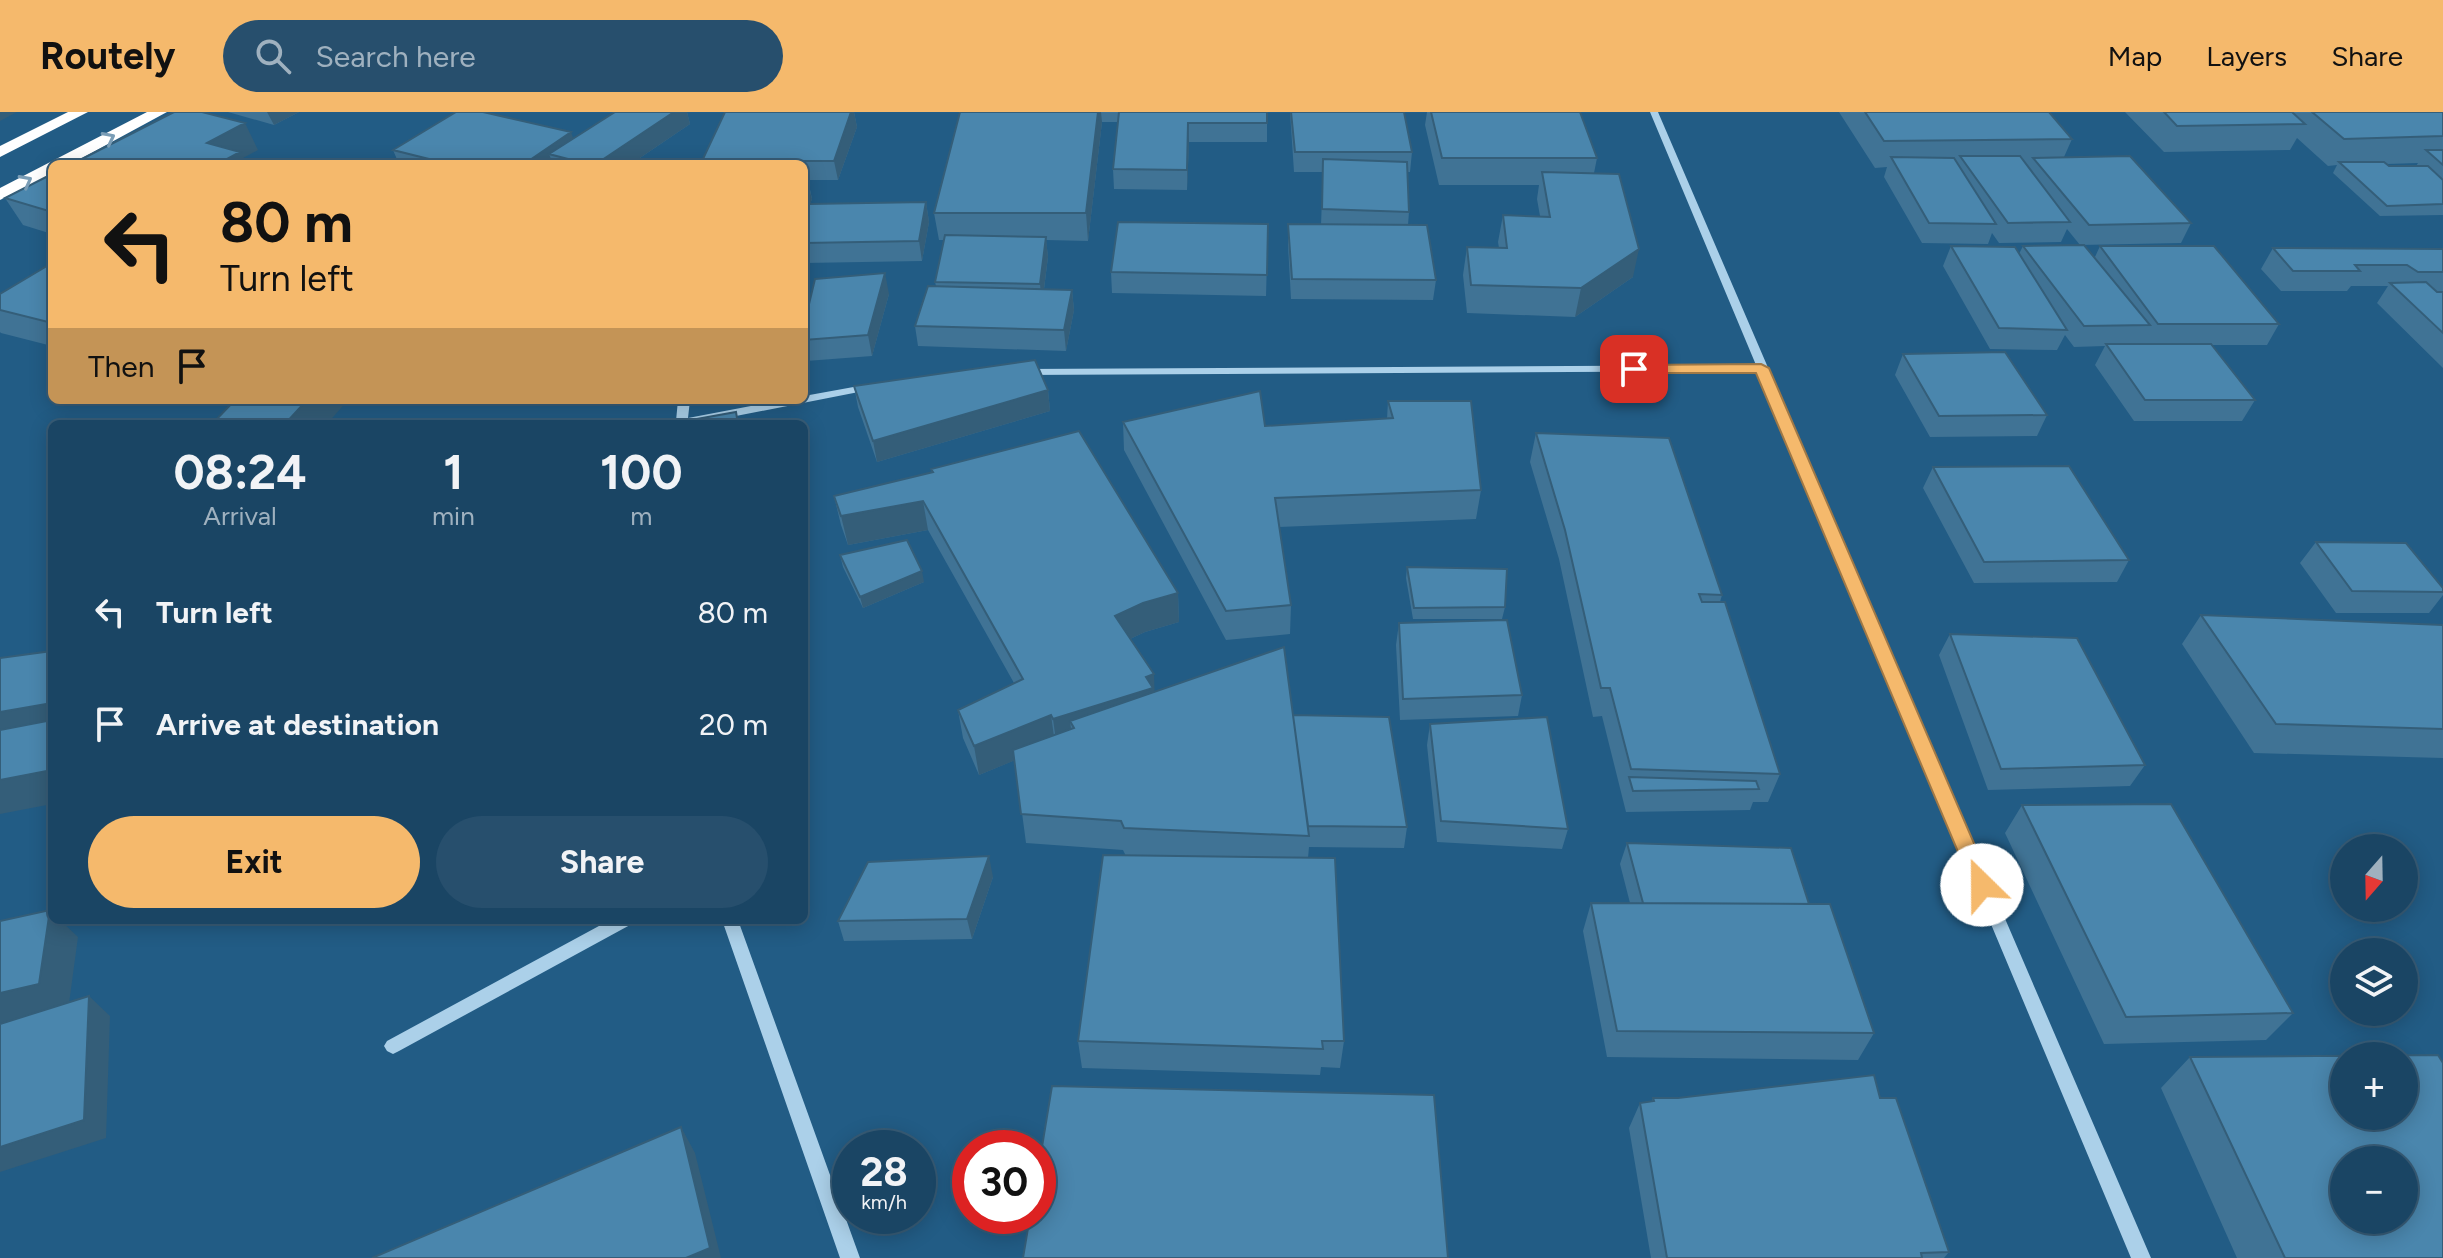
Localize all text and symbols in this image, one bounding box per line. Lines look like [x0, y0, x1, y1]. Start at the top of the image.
search box [223, 20, 783, 92]
text: Routely [40, 33, 175, 79]
icon: search [251, 34, 295, 78]
text: Search here [315, 38, 476, 75]
text: Map [2108, 39, 2162, 73]
text: Layers [2206, 39, 2287, 73]
text: Share [2331, 39, 2403, 73]
one-way arrow [101, 132, 116, 148]
one-way arrow [18, 176, 32, 191]
text: 80 m [220, 189, 353, 256]
icon: left [88, 192, 192, 296]
text: Turn left [220, 257, 354, 300]
pin [1600, 335, 1668, 403]
icon: arrive [170, 344, 214, 388]
icon: arrive [1612, 347, 1656, 391]
text: Then [88, 348, 154, 385]
text: 08:24 [173, 443, 307, 501]
text: 1 [443, 443, 463, 501]
text: 100 [600, 443, 683, 501]
text: Arrival [203, 500, 277, 532]
text: min [432, 500, 475, 532]
text: m [630, 500, 652, 532]
icon: left [88, 590, 132, 634]
text: Turn left [156, 594, 273, 631]
text: 80 m [697, 594, 768, 631]
icon: arrive [88, 702, 132, 746]
text: Arrive at destination [156, 706, 439, 743]
text: 20 m [699, 706, 768, 743]
button: Exit [88, 816, 420, 908]
button: Share [436, 816, 768, 908]
north arrow [2330, 834, 2418, 922]
map controls [2330, 834, 2418, 1234]
position arrow [1940, 843, 2024, 927]
button: layers [2330, 938, 2418, 1026]
button: + [2330, 1042, 2418, 1130]
speed limit sign: 30 [952, 1130, 1056, 1234]
button: − [2330, 1146, 2418, 1234]
text: 28 [860, 1148, 908, 1196]
text: km/h [861, 1190, 907, 1214]

